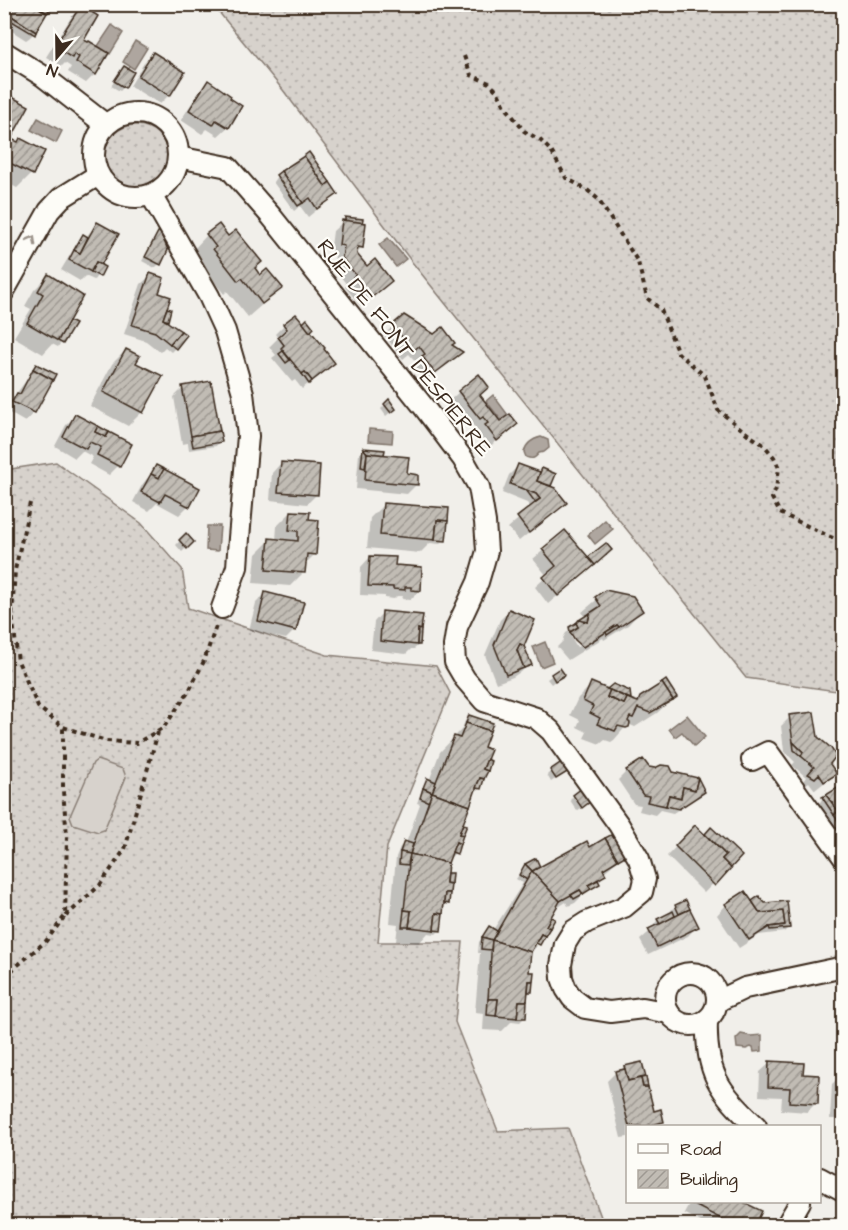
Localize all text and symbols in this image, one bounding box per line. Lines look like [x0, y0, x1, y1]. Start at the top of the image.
north arrow [27, 27, 87, 87]
text: N [44, 58, 61, 82]
street label: RUE DE FONT DESPIERRE [309, 233, 499, 463]
one-way arrow [25, 236, 36, 246]
legend [626, 1125, 821, 1203]
text: Road [680, 1137, 721, 1162]
text: Building [680, 1167, 738, 1193]

